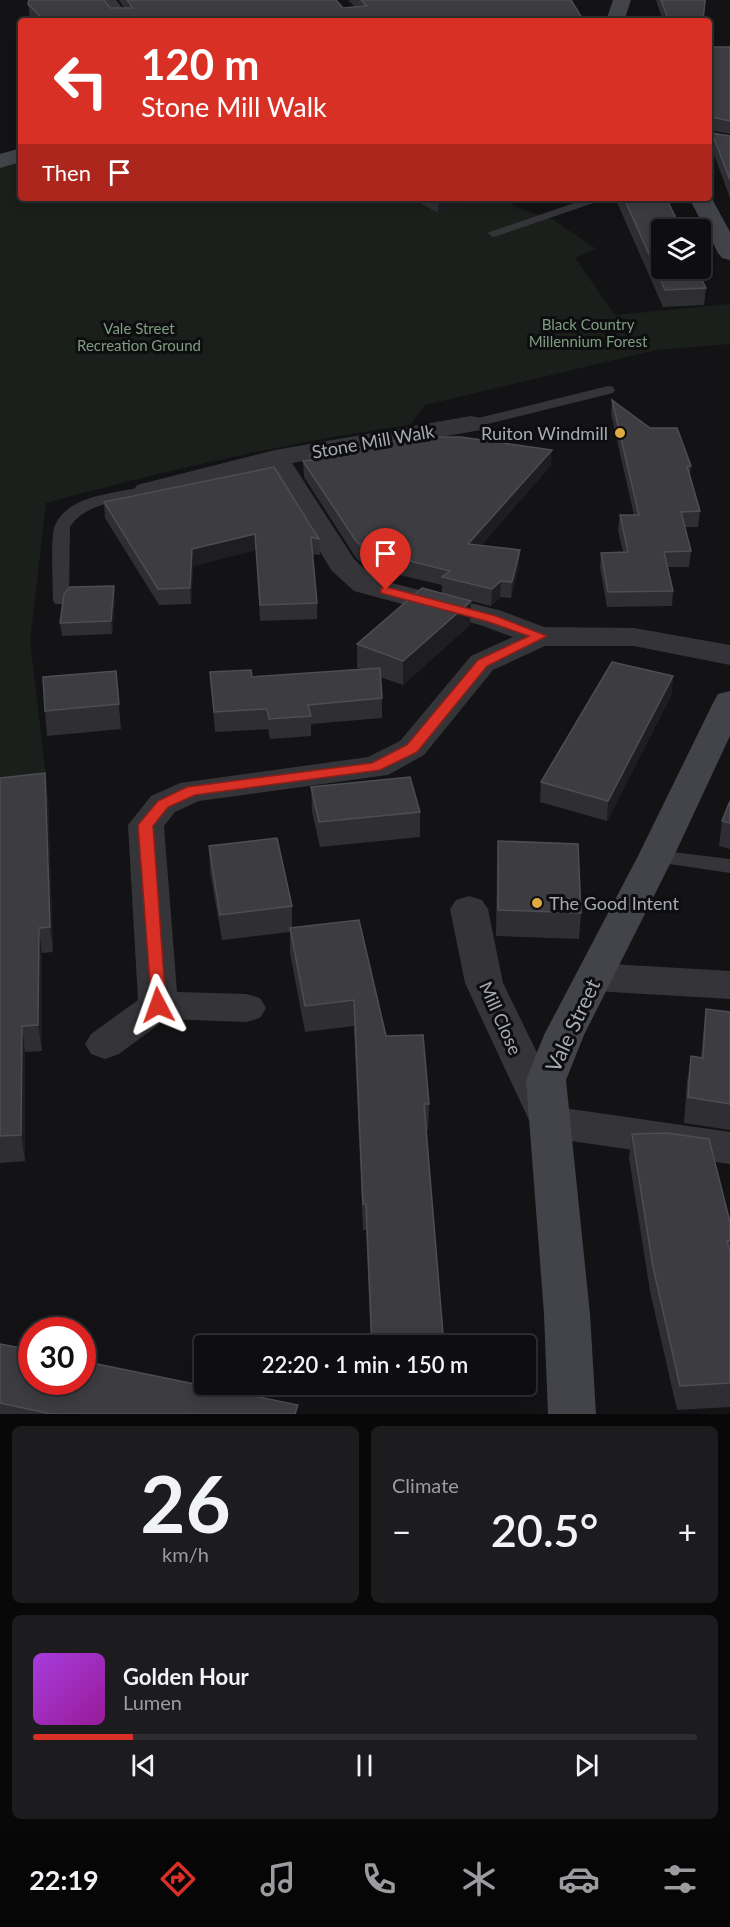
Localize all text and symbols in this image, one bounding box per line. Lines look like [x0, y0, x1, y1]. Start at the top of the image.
text: 120 m [141, 39, 259, 89]
icon: left [42, 42, 120, 120]
text: Stone Mill Walk [141, 90, 327, 123]
icon: arrive [103, 156, 136, 189]
text: Then [42, 159, 91, 186]
map controls [651, 219, 711, 279]
button: layers [651, 219, 711, 279]
park label: Black Country Millennium Forest [529, 315, 648, 350]
park label: Vale Street Recreation Ground [77, 319, 201, 354]
street label: Stone Mill Walk [310, 419, 437, 463]
place label: Ruiton Windmill [481, 422, 608, 444]
marker: Ruiton Windmill [613, 426, 627, 440]
pin [360, 528, 411, 590]
icon: arrive [369, 537, 402, 570]
place label: The Good Intent [549, 892, 679, 914]
marker: The Good Intent [530, 896, 544, 910]
position arrow [126, 973, 190, 1037]
street label: Vale Street [540, 974, 605, 1076]
street label: Mill Close [475, 978, 527, 1058]
speed limit sign: 30 [18, 1317, 96, 1395]
text: 22:20 · 1 min · 150 m [262, 1351, 468, 1378]
text: 26 [140, 1456, 231, 1550]
text: Climate [392, 1473, 459, 1497]
text: 20.5° [491, 1503, 598, 1557]
text: − [392, 1511, 411, 1551]
text: + [678, 1511, 697, 1551]
text: km/h [162, 1542, 209, 1566]
text: Golden Hour [123, 1663, 249, 1690]
text: Lumen [123, 1690, 182, 1714]
icon: previous [127, 1749, 160, 1782]
icon: pause [348, 1749, 381, 1782]
icon: next [570, 1749, 603, 1782]
icon: directions [157, 1858, 199, 1900]
icon: music [257, 1858, 299, 1900]
icon: phone [358, 1858, 400, 1900]
icon: climate [458, 1858, 500, 1900]
icon: car [558, 1858, 600, 1900]
icon: filters [659, 1858, 701, 1900]
text: 22:19 [29, 1863, 99, 1896]

